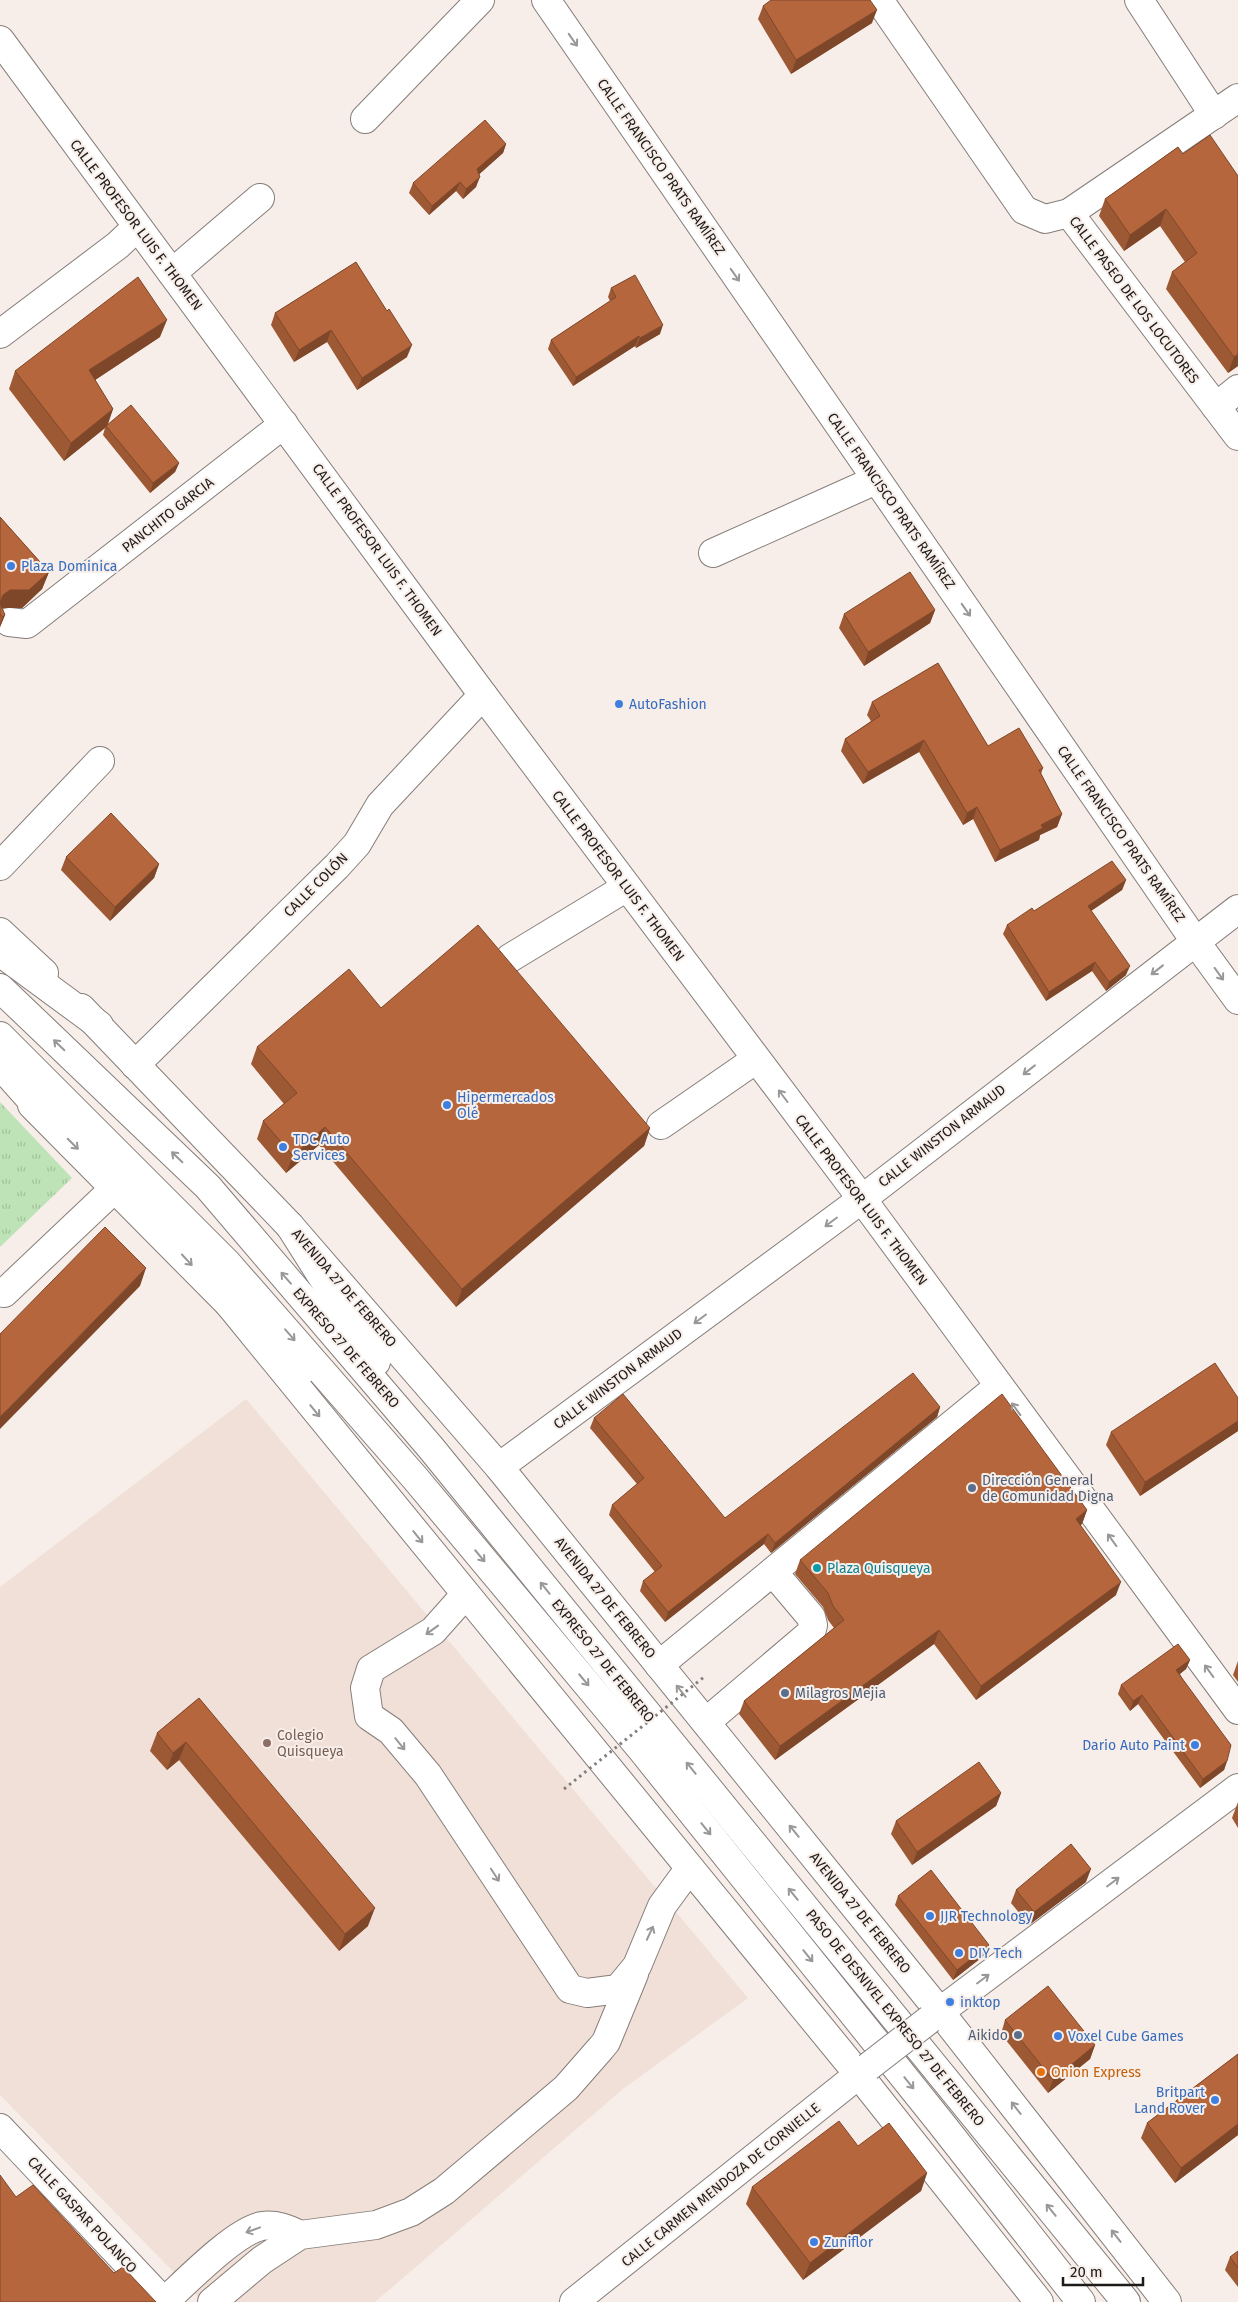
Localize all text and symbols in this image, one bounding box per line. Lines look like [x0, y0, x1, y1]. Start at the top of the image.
one-way arrow [568, 33, 578, 47]
street label: CALLE FRANCISCO PRATS RAMÍREZ [593, 75, 729, 258]
street label: CALLE PROFESOR LUIS F. THOMEN [66, 136, 206, 314]
street label: CALLE PASEO DE LOS LOCUTORES [1065, 213, 1203, 387]
one-way arrow [730, 268, 740, 282]
street label: CALLE FRANCISCO PRATS RAMÍREZ [823, 409, 959, 592]
street label: CALLE PROFESOR LUIS F. THOMEN [309, 460, 445, 640]
street label: PANCHITO GARCIA [119, 474, 217, 556]
place label: Plaza Dominica [21, 558, 117, 575]
marker: Plaza Dominica [5, 560, 17, 572]
one-way arrow [961, 603, 971, 617]
place label: AutoFashion [629, 696, 707, 713]
marker: AutoFashion [613, 698, 625, 710]
street label: CALLE FRANCISCO PRATS RAMÍREZ [1053, 742, 1189, 925]
street label: CALLE PROFESOR LUIS F. THOMEN [548, 787, 688, 965]
street label: CALLE COLÓN [280, 849, 352, 921]
one-way arrow [1150, 965, 1164, 975]
one-way arrow [1214, 967, 1224, 981]
one-way arrow [53, 1039, 66, 1051]
one-way arrow [1023, 1064, 1036, 1075]
street label: CALLE WINSTON ARMAUD [875, 1081, 1009, 1191]
place label: Hipermercados Olé [457, 1089, 554, 1122]
one-way arrow [778, 1089, 788, 1103]
marker: Hipermercados Olé [441, 1099, 453, 1111]
street label: CALLE PROFESOR LUIS F. THOMEN [791, 1111, 931, 1289]
place label: TDC Auto Services [293, 1131, 350, 1164]
one-way arrow [67, 1138, 79, 1150]
marker: TDC Auto Services [277, 1141, 289, 1153]
one-way arrow [171, 1151, 183, 1163]
one-way arrow [824, 1217, 838, 1227]
street label: AVENIDA 27 DE FEBRERO [288, 1225, 400, 1351]
one-way arrow [181, 1254, 193, 1267]
one-way arrow [280, 1271, 291, 1284]
street label: EXPRESO 27 DE FEBRERO [289, 1284, 403, 1412]
one-way arrow [694, 1313, 707, 1324]
street label: CALLE WINSTON ARMAUD [550, 1325, 686, 1433]
one-way arrow [284, 1328, 295, 1341]
one-way arrow [1011, 1402, 1021, 1416]
one-way arrow [310, 1404, 321, 1417]
place label: Dirección General de Comunidad Digna [982, 1472, 1114, 1505]
marker: Dirección General de Comunidad Digna [966, 1482, 978, 1494]
one-way arrow [412, 1530, 423, 1543]
street label: AVENIDA 27 DE FEBRERO [551, 1534, 659, 1662]
one-way arrow [1107, 1534, 1118, 1547]
one-way arrow [474, 1549, 486, 1562]
place label: Plaza Quisqueya [827, 1560, 931, 1577]
marker: Plaza Quisqueya [811, 1562, 823, 1574]
one-way arrow [539, 1582, 550, 1595]
street label: EXPRESO 27 DE FEBRERO [548, 1596, 658, 1726]
one-way arrow [425, 1625, 439, 1635]
one-way arrow [1204, 1664, 1214, 1678]
one-way arrow [578, 1674, 590, 1687]
one-way arrow [675, 1685, 686, 1698]
place label: Milagros Mejia [795, 1685, 886, 1702]
marker: Milagros Mejia [779, 1687, 791, 1699]
place label: Colegio Quisqueya [277, 1727, 344, 1760]
marker: Colegio Quisqueya [261, 1737, 273, 1749]
one-way arrow [395, 1737, 406, 1750]
place label: Dario Auto Paint [1082, 1737, 1186, 1754]
marker: Dario Auto Paint [1189, 1739, 1201, 1751]
one-way arrow [685, 1762, 696, 1775]
one-way arrow [700, 1822, 711, 1835]
one-way arrow [788, 1825, 799, 1838]
street label: AVENIDA 27 DE FEBRERO [806, 1849, 914, 1977]
one-way arrow [490, 1868, 500, 1882]
one-way arrow [1106, 1877, 1120, 1887]
one-way arrow [788, 1888, 799, 1901]
street label: PASO DE DESNIVEL EXPRESO 27 DE FEBRERO [802, 1906, 988, 2130]
place label: JJR Technology [940, 1908, 1033, 1925]
marker: JJR Technology [924, 1910, 936, 1922]
one-way arrow [646, 1926, 655, 1941]
place label: DIY Tech [969, 1945, 1023, 1962]
marker: DIY Tech [953, 1947, 965, 1959]
one-way arrow [802, 1949, 813, 1962]
one-way arrow [976, 1974, 989, 1985]
place label: inktop [960, 1994, 1001, 2011]
marker: inktop [944, 1996, 956, 2008]
place label: Aikido [968, 2027, 1008, 2044]
place label: Voxel Cube Games [1068, 2028, 1184, 2045]
marker: Aikido [1012, 2029, 1024, 2041]
marker: Voxel Cube Games [1052, 2030, 1064, 2042]
place label: Onion Express [1051, 2064, 1142, 2081]
marker: Onion Express [1035, 2066, 1047, 2078]
one-way arrow [904, 2076, 915, 2089]
place label: Britpart Land Rover [1134, 2084, 1206, 2117]
marker: Britpart Land Rover [1209, 2094, 1221, 2106]
street label: CALLE CARMEN MENDOZA DE CORNIELLE [618, 2099, 824, 2271]
one-way arrow [1010, 2102, 1021, 2115]
street label: CALLE GASPAR POLANCO [24, 2153, 140, 2277]
one-way arrow [1046, 2203, 1057, 2216]
one-way arrow [246, 2226, 261, 2235]
one-way arrow [1110, 2230, 1121, 2243]
place label: Zuniflor [824, 2234, 874, 2251]
marker: Zuniflor [808, 2236, 820, 2248]
scale bar [1063, 2254, 1143, 2286]
text: 20 m [1070, 2263, 1103, 2281]

